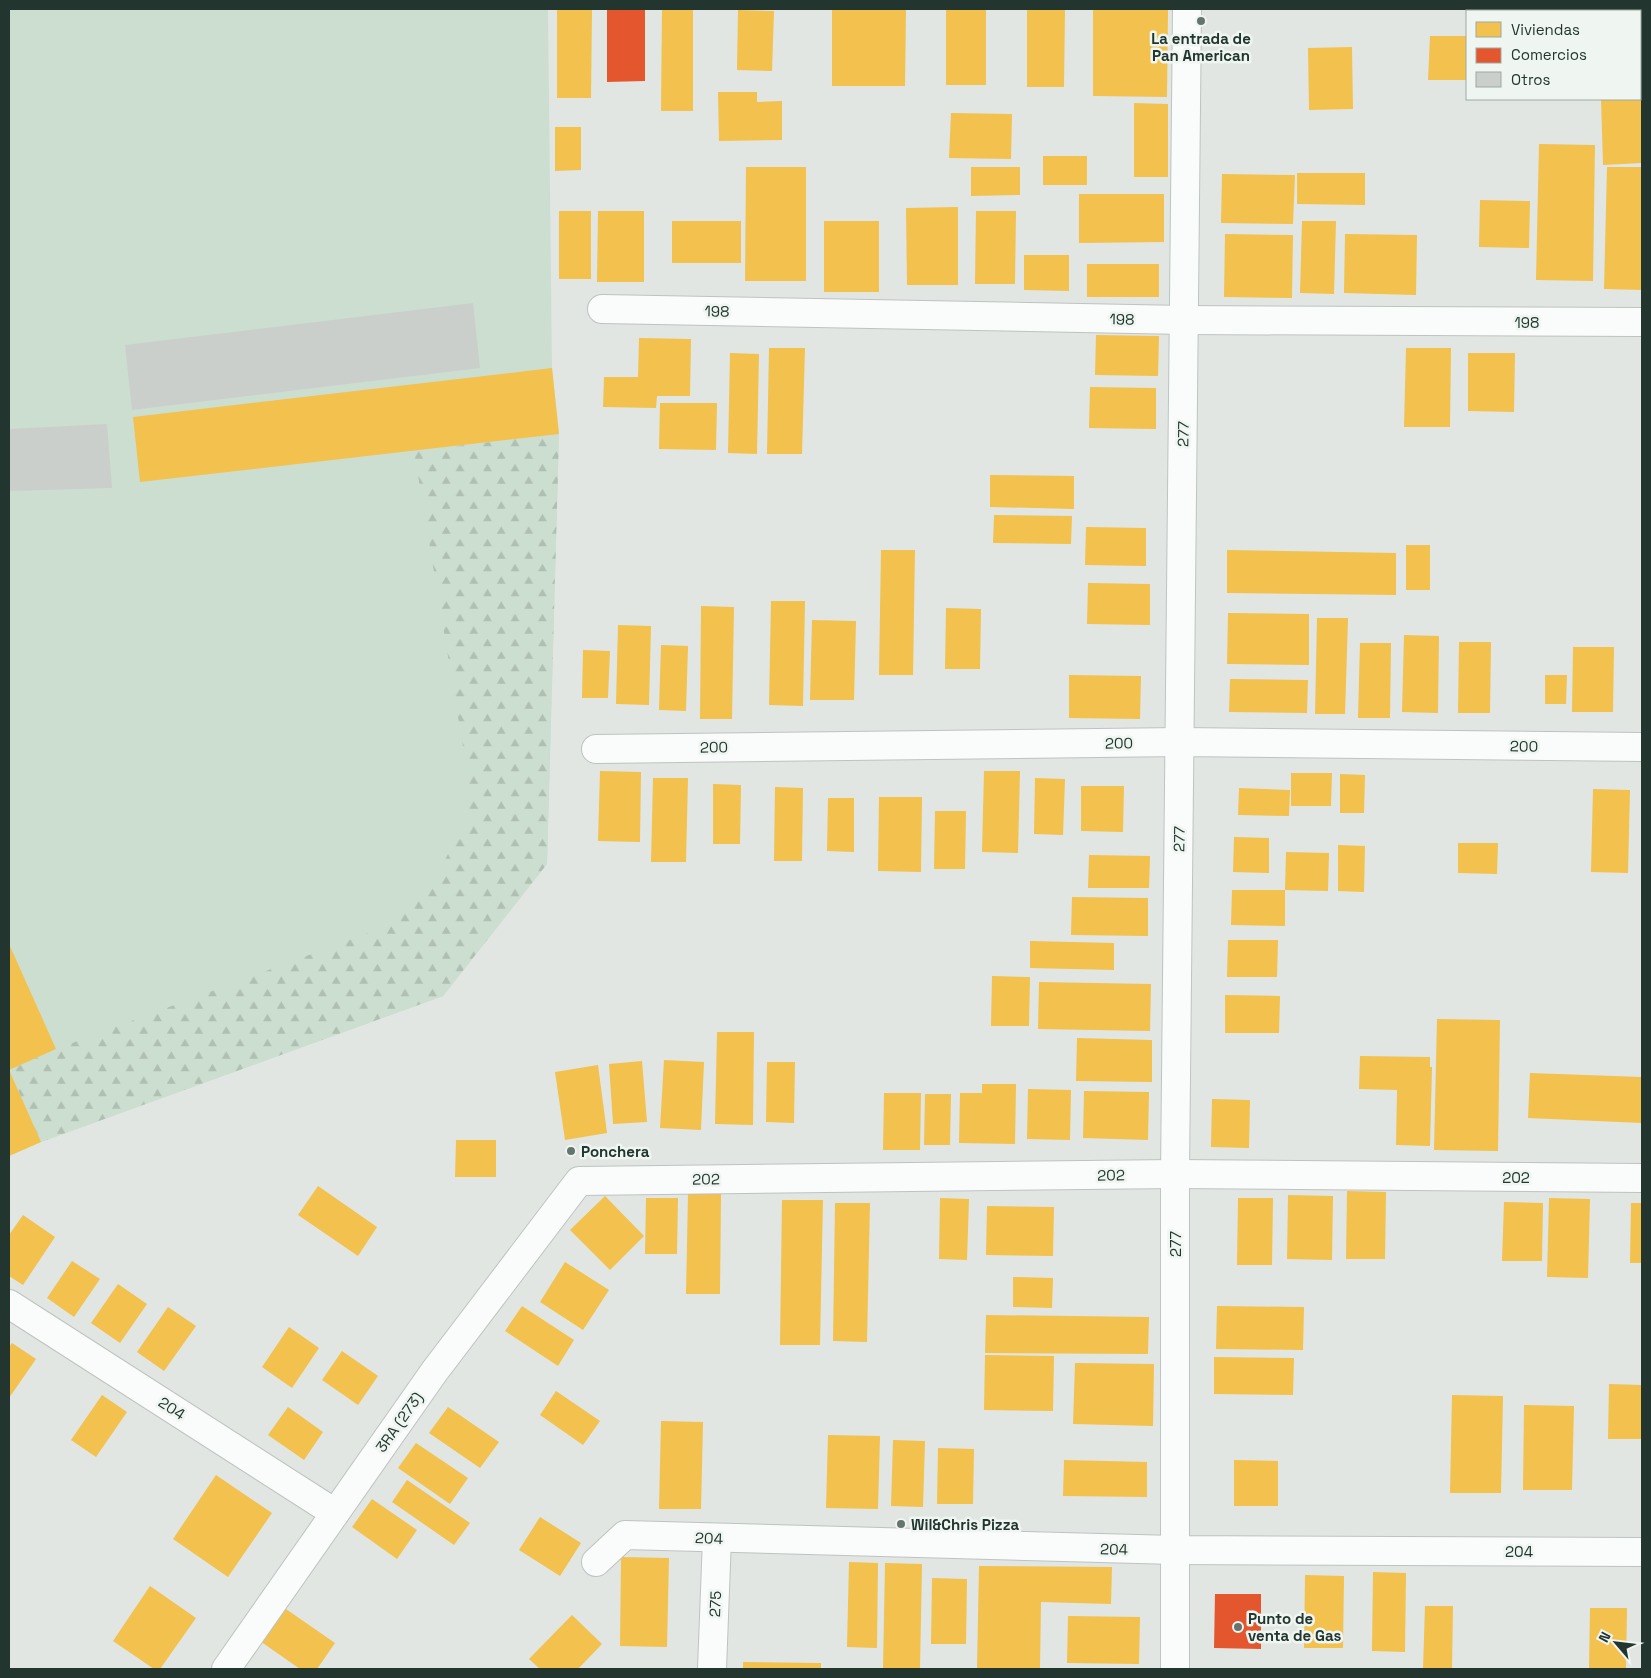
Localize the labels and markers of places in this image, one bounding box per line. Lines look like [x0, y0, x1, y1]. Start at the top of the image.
marker: La entrada de Pan American [1195, 15, 1207, 27]
place label: La entrada de Pan American [1151, 29, 1251, 65]
place label: Ponchera [581, 1142, 650, 1161]
marker: Ponchera [565, 1145, 577, 1157]
place label: Wil&Chris Pizza [911, 1515, 1019, 1534]
marker: Wil&Chris Pizza [895, 1518, 907, 1530]
place label: Punto de venta de Gas [1248, 1609, 1342, 1645]
marker: Punto de venta de Gas [1232, 1621, 1244, 1633]

